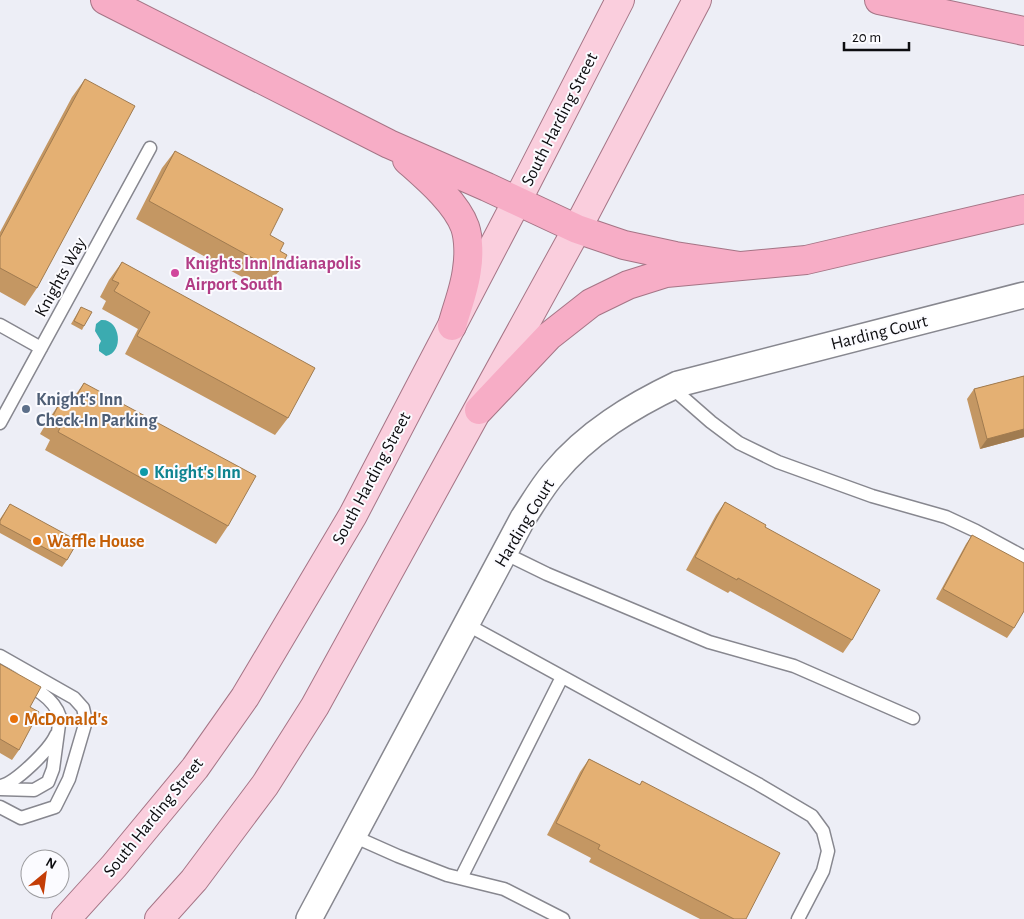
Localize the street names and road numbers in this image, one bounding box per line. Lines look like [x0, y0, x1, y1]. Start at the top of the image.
street label: South Harding Street [518, 50, 601, 189]
street label: Knights Way [32, 235, 90, 320]
street label: Harding Court [829, 312, 930, 354]
street label: South Harding Street [329, 409, 414, 548]
street label: Harding Court [492, 476, 558, 571]
street label: South Harding Street [100, 755, 207, 880]

